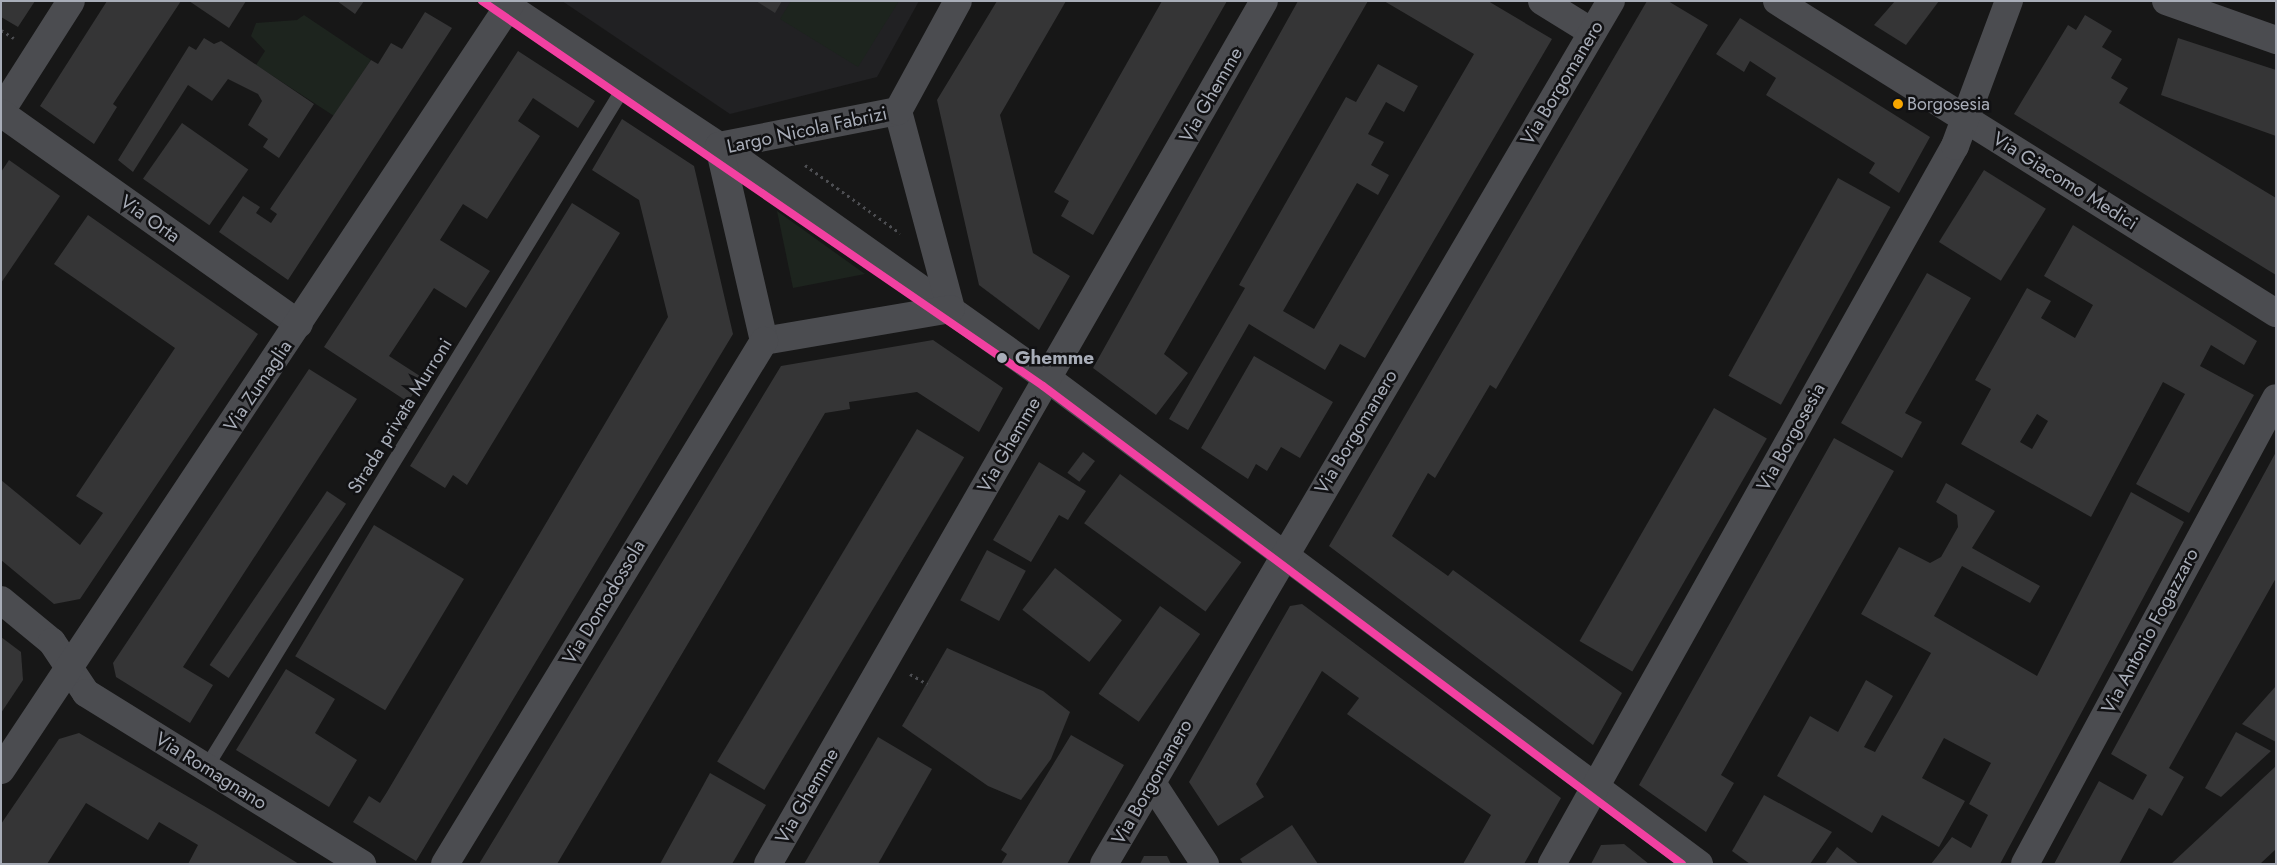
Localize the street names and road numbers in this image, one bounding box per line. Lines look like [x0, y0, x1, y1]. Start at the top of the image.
street label: Via Borgomanero [1516, 17, 1608, 149]
street label: Via Ghemme [1175, 43, 1247, 147]
street label: Largo Nicola Fabrizi [725, 102, 889, 158]
street label: Via Giacomo Medici [1988, 127, 2142, 235]
street label: Via Orta [116, 190, 184, 248]
street label: Strada privata Murroni [343, 334, 457, 498]
street label: Via Zumaglia [219, 336, 297, 436]
street label: Via Borgomanero [1310, 366, 1402, 498]
street label: Via Borgosesia [1752, 379, 1830, 495]
street label: Via Ghemme [973, 393, 1045, 497]
street label: Via Domodossola [558, 536, 650, 668]
street label: Via Antonio Fogazzaro [2097, 544, 2203, 718]
street label: Via Borgomanero [1107, 715, 1197, 849]
street label: Via Romagnano [151, 728, 271, 814]
street label: Via Ghemme [771, 744, 843, 848]

